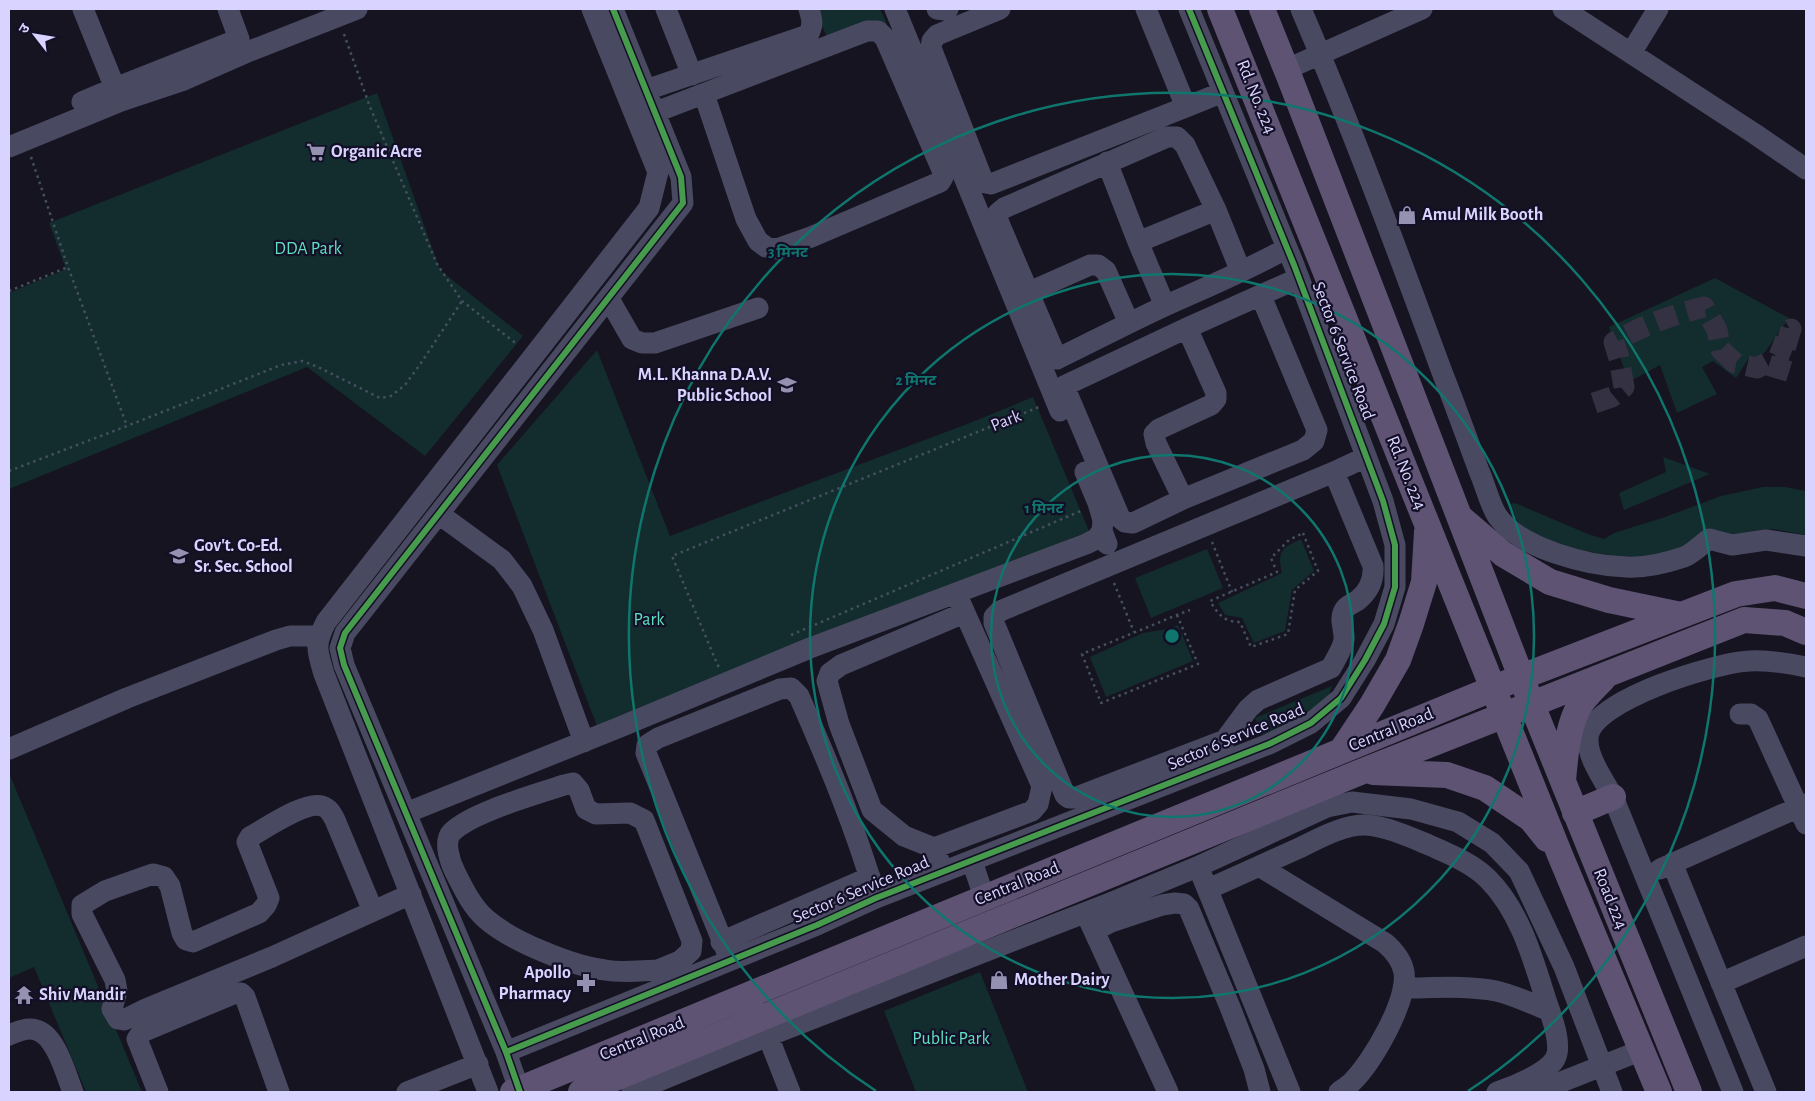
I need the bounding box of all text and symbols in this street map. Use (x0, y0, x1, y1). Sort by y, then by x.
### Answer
north arrow (10, 10, 60, 60)
text: उ (17, 21, 33, 36)
street label: Rd. No. 224 (1233, 58, 1279, 137)
supermarket icon: Organic Acre (305, 141, 327, 163)
place label: Organic Acre (331, 143, 422, 161)
shop icon: Amul Milk Booth (1396, 204, 1418, 226)
place label: Amul Milk Booth (1422, 206, 1543, 224)
park label: DDA Park (274, 240, 343, 258)
text: 3 मिनट (768, 244, 809, 260)
street label: Sector 6 Service Road (1308, 280, 1378, 422)
place label: M.L. Khanna D.A.V. Public School (638, 366, 772, 405)
text: 2 मिनट (896, 372, 937, 388)
school or university icon: M.L. Khanna D.A.V. Public School (776, 374, 798, 396)
street label: Park (988, 407, 1025, 435)
street label: Rd. No. 224 (1383, 434, 1429, 513)
text: 1 मिनट (1024, 500, 1065, 516)
place label: Gov't. Co-Ed. Sr. Sec. School (194, 537, 293, 576)
school or university icon: Gov't. Co-Ed. Sr. Sec. School (168, 545, 190, 567)
park label: Park (633, 611, 665, 629)
centre of rings (1163, 627, 1181, 645)
street label: Sector 6 Service Road (1165, 700, 1307, 774)
street label: Central Road (1346, 705, 1436, 755)
street label: Sector 6 Service Road (790, 853, 932, 927)
street label: Central Road (972, 859, 1062, 909)
street label: Road 224 (1590, 866, 1630, 932)
place label: Apollo Pharmacy (498, 964, 572, 1003)
shop icon: Mother Dairy (988, 969, 1010, 991)
place label: Mother Dairy (1014, 971, 1111, 989)
pharmacy icon: Apollo Pharmacy (575, 972, 597, 994)
temple icon: Shiv Mandir (13, 984, 35, 1006)
place label: Shiv Mandir (39, 986, 126, 1004)
street label: Central Road (597, 1014, 687, 1064)
park label: Public Park (912, 1030, 990, 1048)

